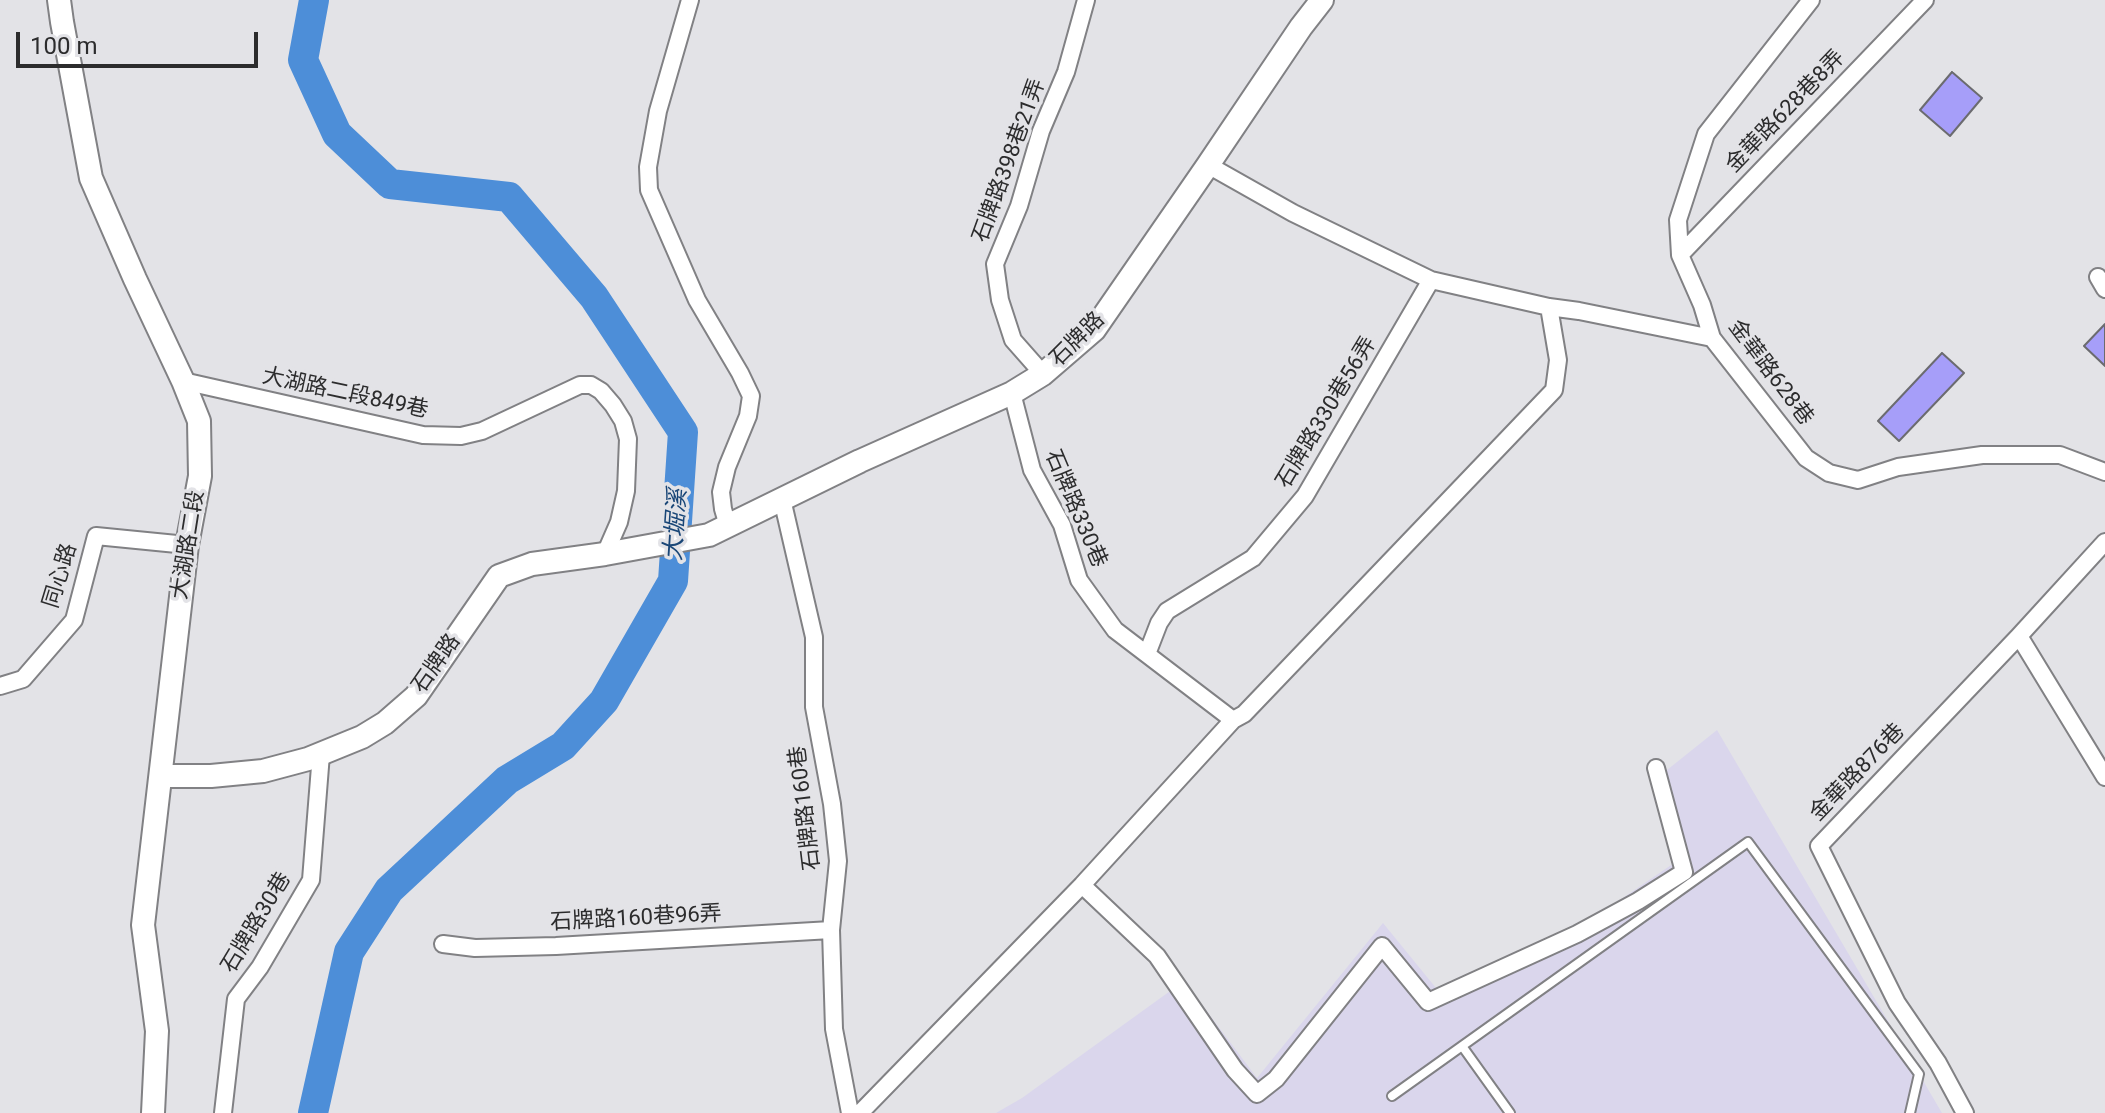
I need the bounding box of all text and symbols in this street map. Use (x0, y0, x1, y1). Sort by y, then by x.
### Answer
scale bar (20, 16, 262, 66)
text: 100 m (30, 32, 97, 60)
street label: 金華路628巷8弄 (1721, 45, 1851, 179)
street label: 石牌路398巷21弄 (968, 76, 1052, 246)
street label: 石牌路 (1045, 307, 1111, 373)
street label: 金華路628巷 (1722, 315, 1818, 431)
street label: 石牌路330巷56弄 (1271, 333, 1383, 493)
street label: 大湖路二段849巷 (260, 364, 430, 424)
street label: 石牌路330巷 (1038, 446, 1112, 572)
water label: 大堀溪 (660, 488, 694, 562)
street label: 大湖路二段 (167, 489, 211, 601)
street label: 同心路 (39, 541, 83, 611)
street label: 石牌路 (407, 629, 467, 699)
street label: 金華路876巷 (1805, 719, 1911, 827)
street label: 石牌路160巷 (785, 744, 827, 872)
street label: 石牌路30巷 (217, 868, 297, 978)
street label: 石牌路160巷96弄 (550, 901, 722, 937)

